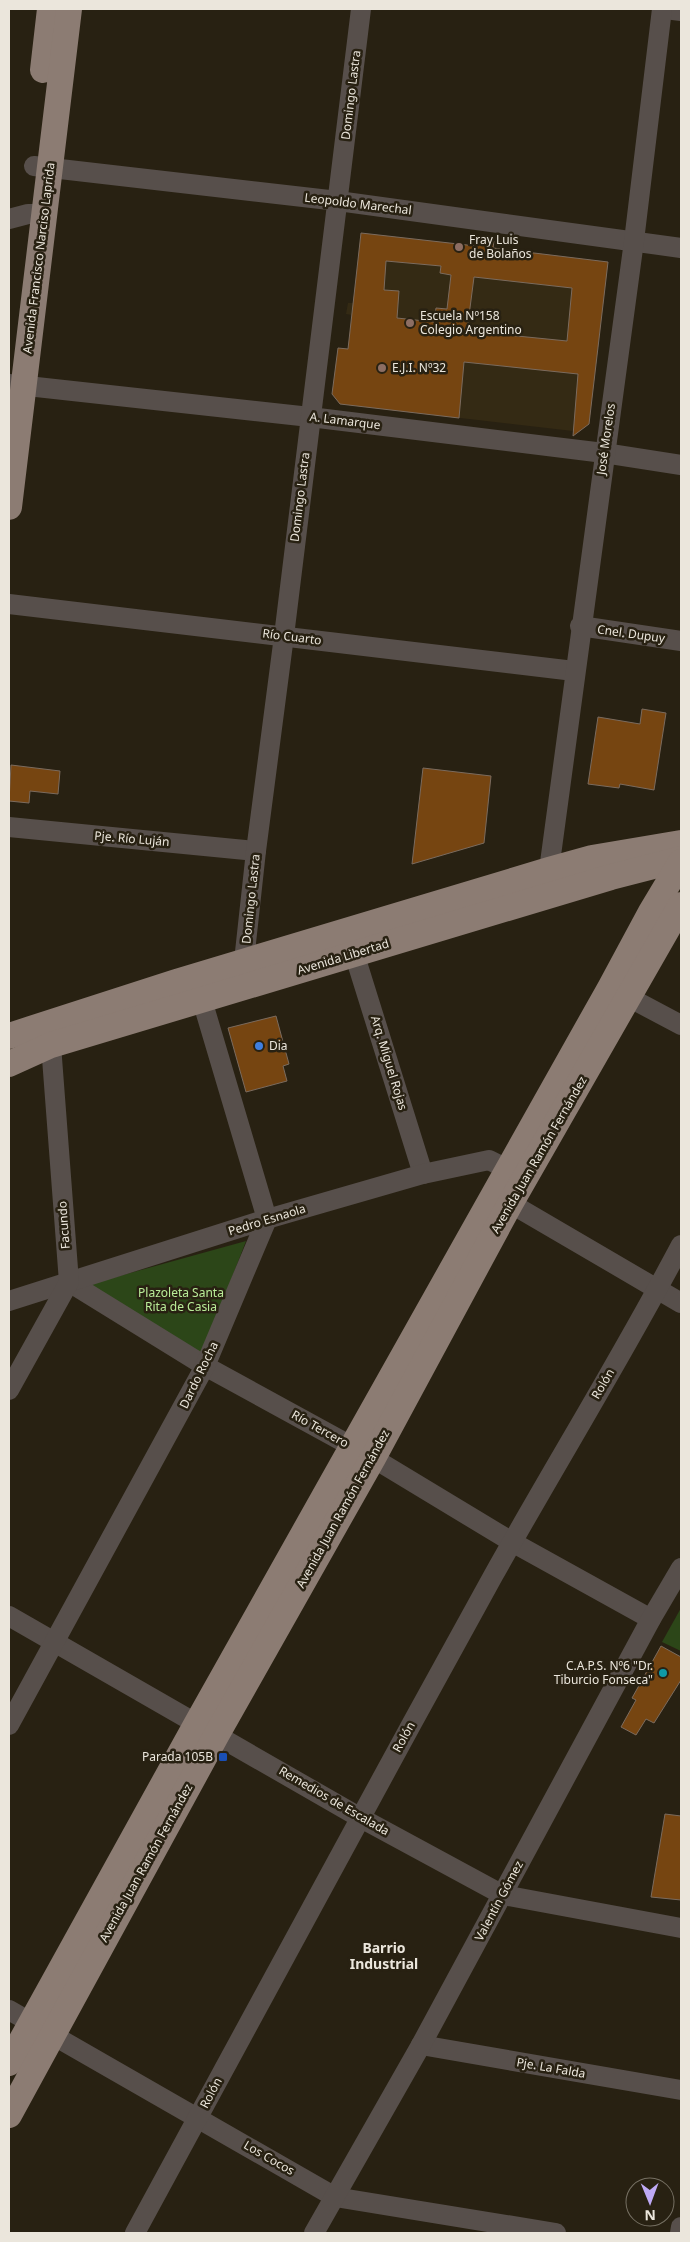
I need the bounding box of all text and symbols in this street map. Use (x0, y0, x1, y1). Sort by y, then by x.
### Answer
street label: Domingo Lastra (337, 49, 364, 141)
street label: Avenida Francisco Narciso Laprida (18, 162, 59, 354)
street label: Leopoldo Marechal (303, 188, 413, 219)
place label: Fray Luis de Bolaños (469, 231, 532, 262)
marker: Fray Luis de Bolaños (453, 241, 465, 253)
place label: Escuela Nº158 Colegio Argentino (420, 307, 522, 338)
marker: Escuela Nº158 Colegio Argentino (404, 317, 416, 329)
place label: E.J.I. Nº32 (392, 359, 446, 376)
marker: E.J.I. Nº32 (376, 362, 388, 374)
street label: José Morelos (592, 402, 619, 477)
street label: A. Lamarque (309, 408, 382, 433)
street label: Domingo Lastra (286, 451, 313, 543)
street label: Cnel. Dupuy (596, 620, 667, 647)
street label: Río Cuarto (262, 624, 322, 649)
street label: Pje. Río Luján (94, 827, 170, 850)
street label: Domingo Lastra (237, 853, 264, 945)
street label: Avenida Libertad (295, 934, 391, 979)
street label: Arq. Miguel Rojas (367, 1013, 412, 1113)
place label: Dia (269, 1037, 288, 1054)
marker: Dia (253, 1040, 265, 1052)
street label: Avenida Juan Ramón Fernández (487, 1073, 591, 1236)
street label: Facundo (53, 1200, 74, 1250)
street label: Pedro Esnaola (226, 1200, 308, 1239)
park label: Plazoleta Santa Rita de Casia (138, 1284, 224, 1315)
street label: Dardo Rocha (175, 1338, 222, 1411)
street label: Rolón (587, 1365, 618, 1402)
street label: Río Tercero (289, 1406, 352, 1451)
street label: Avenida Juan Ramón Fernández (292, 1426, 393, 1591)
place label: C.A.P.S. Nº6 "Dr. Tiburcio Fonseca" (554, 1657, 653, 1688)
marker: C.A.P.S. Nº6 "Dr. Tiburcio Fonseca" (657, 1667, 669, 1679)
street label: Rolón (388, 1718, 419, 1755)
place label: Parada 105B (142, 1748, 213, 1765)
marker: Parada 105B (217, 1751, 229, 1763)
street label: Remedios de Escalada (276, 1762, 393, 1839)
street label: Avenida Juan Ramón Fernández (95, 1780, 196, 1945)
street label: Valentín Gómez (470, 1857, 527, 1944)
district label: Barrio Industrial (350, 1938, 418, 1973)
street label: Pje. La Falda (515, 2053, 587, 2082)
street label: Rolón (195, 2074, 226, 2111)
street label: Los Cocos (241, 2136, 298, 2179)
north arrow (625, 2177, 675, 2227)
text: N (644, 2206, 656, 2225)

